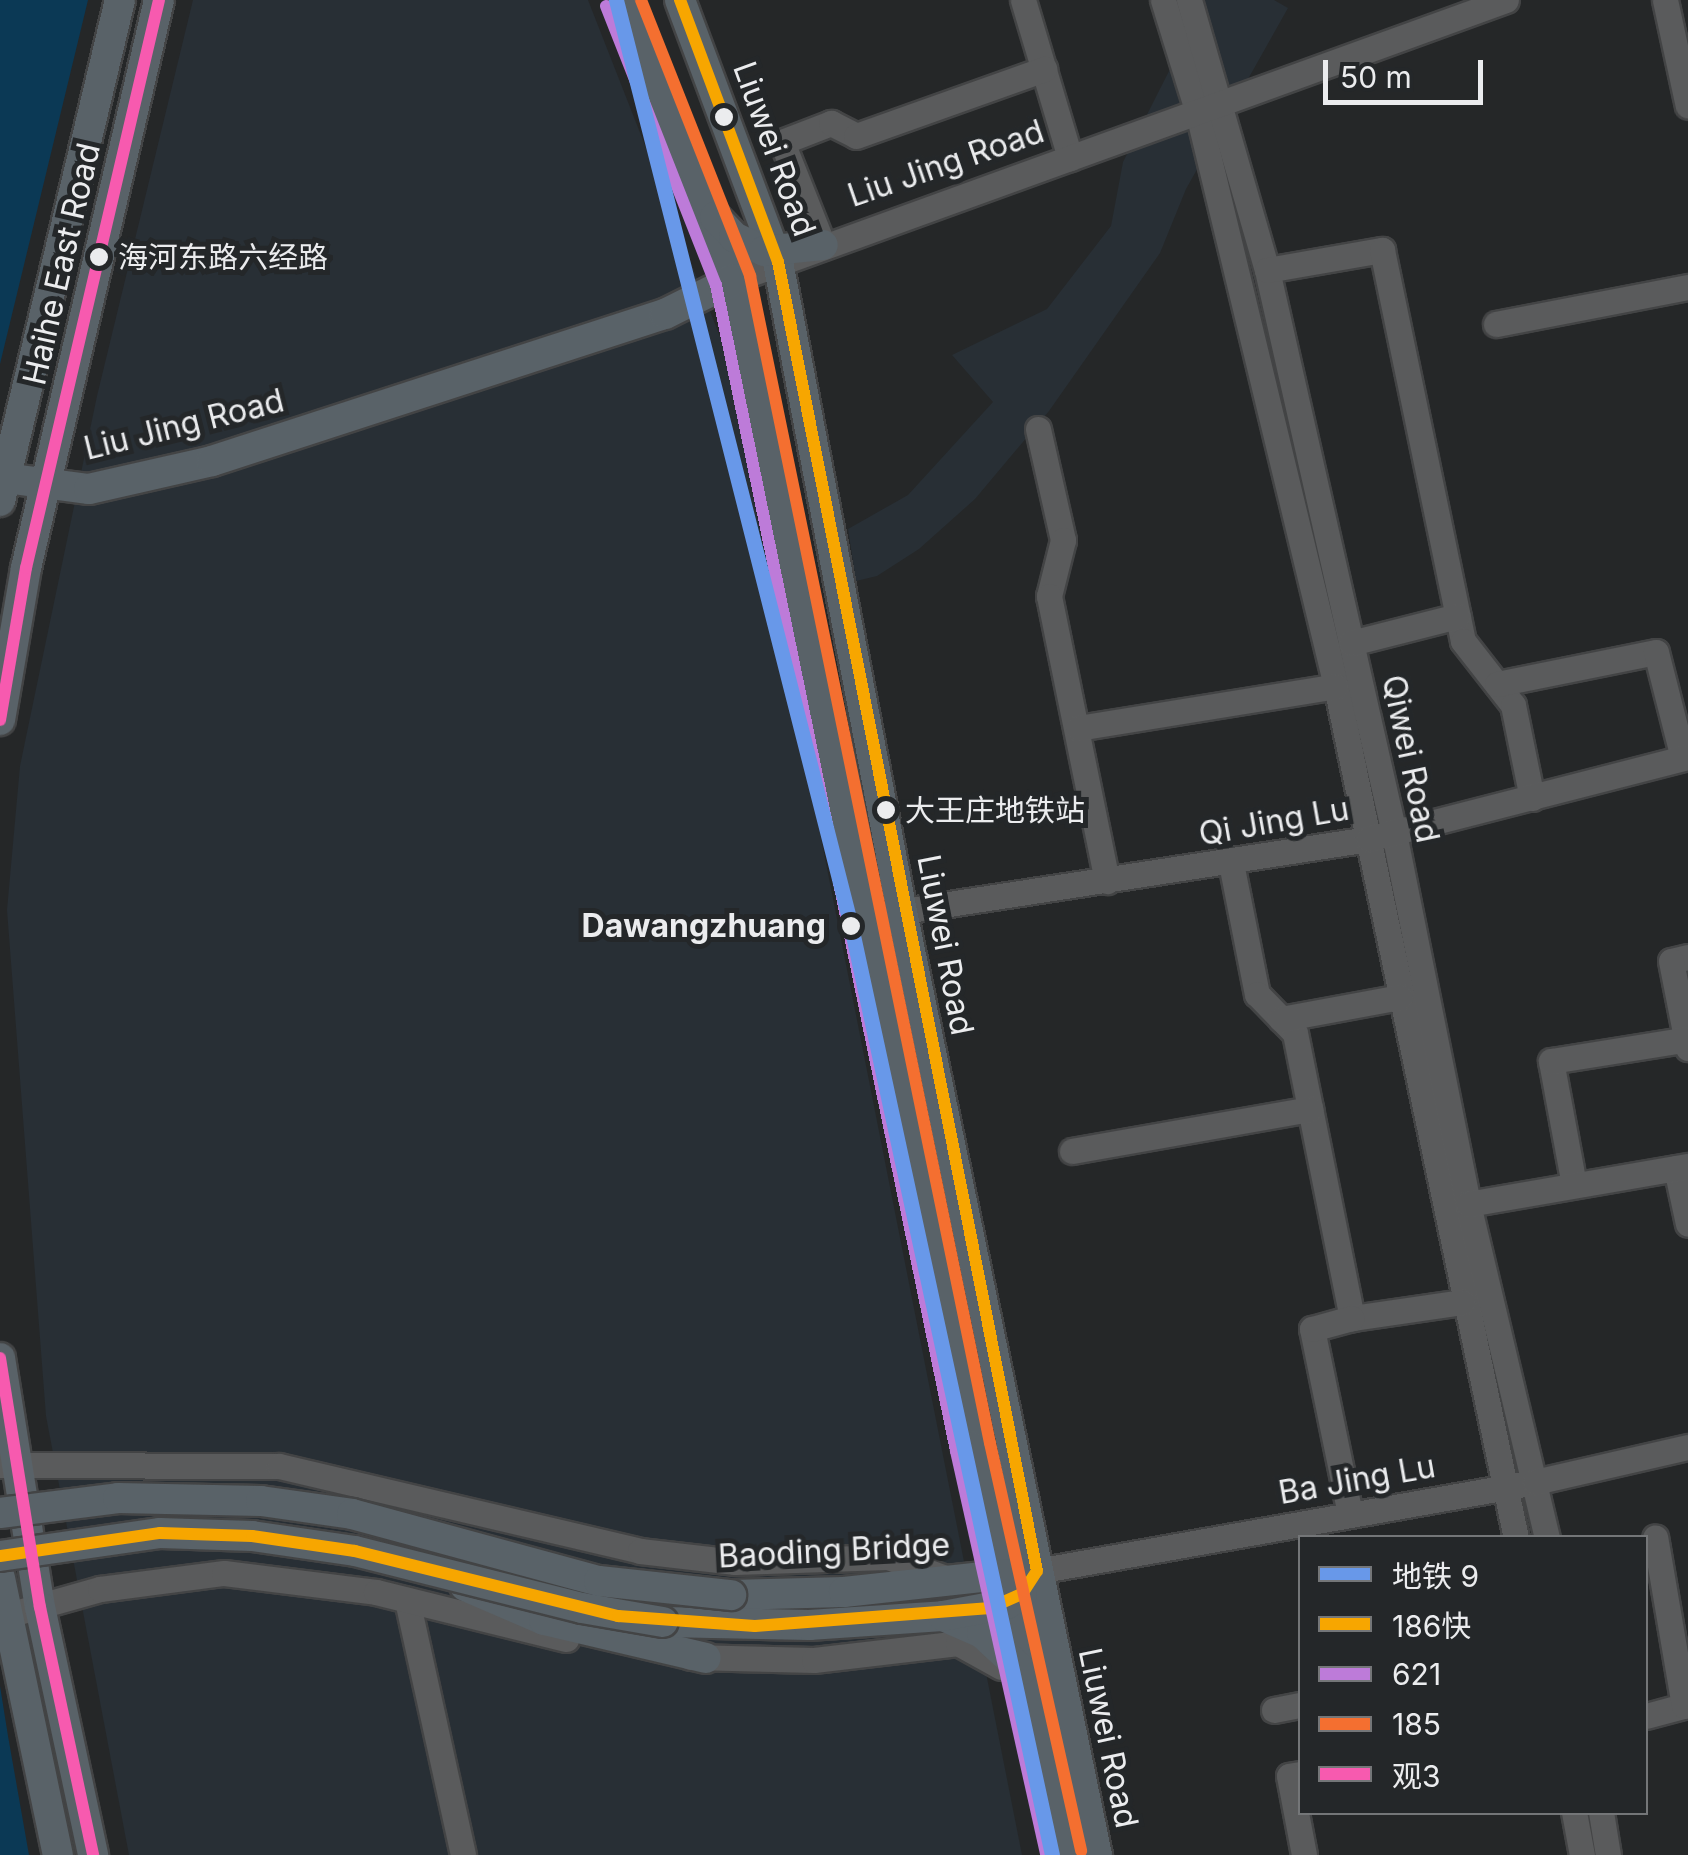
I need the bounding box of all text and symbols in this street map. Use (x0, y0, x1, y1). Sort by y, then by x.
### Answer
scale bar (1328, 40, 1488, 102)
street label: Liuwei Road (725, 56, 823, 242)
text: 50 m (1340, 59, 1412, 95)
unlabelled marker (714, 107, 734, 127)
street label: Liu Jing Road (843, 113, 1049, 215)
street label: Haihe East Road (16, 139, 108, 389)
place label: 海河东路六经路 (118, 239, 328, 275)
marker: 海河东路六经路 (89, 247, 109, 267)
street label: Liu Jing Road (80, 382, 288, 468)
street label: Qiwei Road (1374, 672, 1446, 846)
street label: Qi Jing Lu (1196, 790, 1352, 854)
place label: 大王庄地铁站 (905, 792, 1085, 828)
marker: 大王庄地铁站 (876, 800, 896, 820)
street label: Liuwei Road (909, 852, 981, 1038)
place label: Dawangzhuang (582, 907, 826, 945)
marker: Dawangzhuang (835, 910, 867, 942)
street label: Ba Jing Lu (1276, 1447, 1438, 1513)
street label: Baoding Bridge (717, 1526, 951, 1576)
legend (1298, 1535, 1648, 1815)
text: 地铁 9 (1392, 1558, 1479, 1594)
text: 186快 (1392, 1608, 1471, 1644)
street label: Liuwei Road (1070, 1645, 1146, 1831)
text: 621 (1392, 1656, 1441, 1692)
text: 185 (1392, 1706, 1441, 1742)
text: 观3 (1392, 1758, 1441, 1794)

